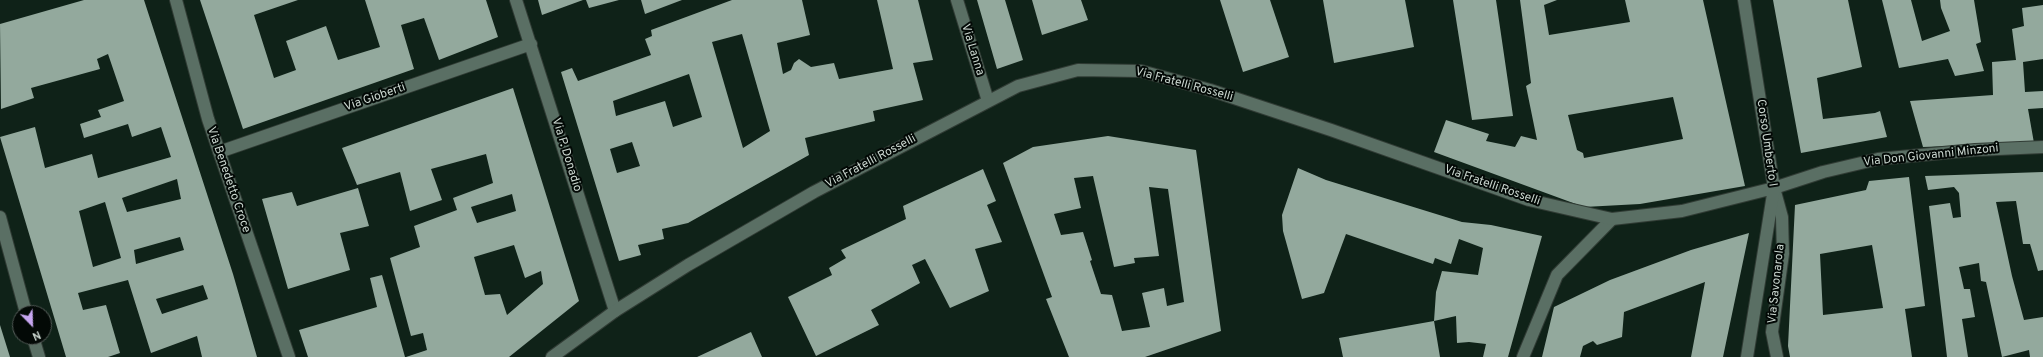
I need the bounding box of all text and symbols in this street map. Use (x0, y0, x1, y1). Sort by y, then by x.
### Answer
street label: Via Lanna (957, 22, 987, 78)
street label: Via Fratelli Rosselli (1134, 65, 1234, 105)
street label: Via Gioberti (343, 81, 407, 115)
street label: Corso Umberto I (1753, 98, 1779, 188)
street label: Via P. Donadio (548, 117, 584, 193)
street label: Via Benedetto Croce (203, 125, 253, 235)
street label: Via Fratelli Rosselli (823, 132, 919, 192)
street label: Via Don Giovanni Minzoni (1863, 142, 1999, 170)
street label: Via Fratelli Rosselli (1442, 163, 1542, 209)
street label: Via Savonarola (1766, 243, 1788, 325)
north arrow (12, 305, 52, 345)
text: N (30, 327, 43, 343)

